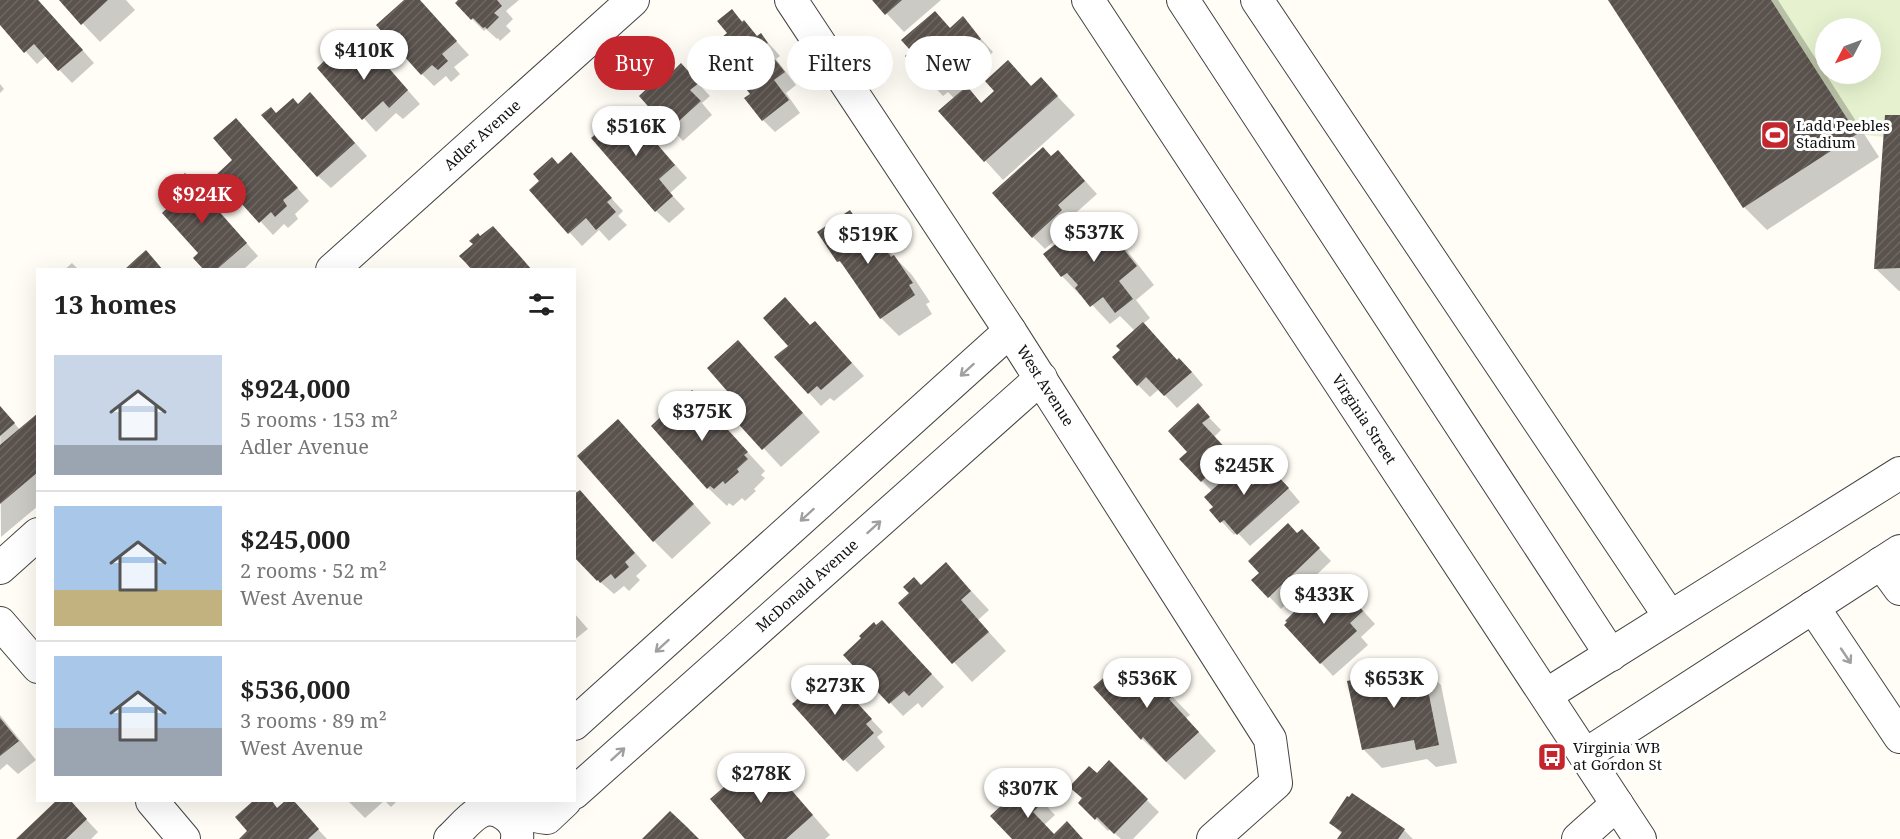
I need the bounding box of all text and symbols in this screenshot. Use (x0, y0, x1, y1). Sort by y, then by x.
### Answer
north arrow (1815, 18, 1881, 84)
map controls (1815, 18, 1881, 84)
pin: $410K (322, 30, 406, 81)
text: $410K (334, 36, 394, 63)
chip: Buy (594, 36, 675, 90)
chip: Rent (687, 36, 775, 90)
chip: Filters (787, 36, 893, 90)
chip: New (905, 36, 992, 90)
street label: Adler Avenue (439, 95, 524, 174)
pin: $516K (594, 106, 678, 157)
text: $516K (606, 112, 666, 139)
place label: Ladd Peebles Stadium (1796, 115, 1890, 152)
sports icon: Ladd Peebles Stadium (1759, 119, 1791, 151)
pin: $924K (160, 174, 244, 225)
text: $924K (172, 180, 232, 207)
pin: $537K (1052, 212, 1136, 263)
pin: $519K (826, 214, 910, 265)
text: $537K (1064, 218, 1124, 245)
text: $519K (838, 220, 898, 247)
text: 13 homes (54, 286, 176, 322)
icon: filters (525, 288, 558, 321)
street label: West Avenue (1013, 341, 1079, 430)
one-way arrow (960, 363, 975, 377)
text: $924,000 (240, 370, 350, 406)
street label: Virginia Street (1328, 370, 1402, 468)
icon: home (102, 379, 174, 451)
pin: $375K (660, 391, 744, 442)
text: $375K (672, 397, 732, 424)
text: 5 rooms · 153 m² (240, 406, 398, 433)
text: Adler Avenue (240, 433, 369, 460)
pin: $245K (1202, 445, 1286, 496)
text: $245K (1214, 451, 1274, 478)
one-way arrow (799, 508, 814, 522)
one-way arrow (866, 520, 881, 534)
text: $245,000 (240, 521, 350, 557)
icon: home (102, 530, 174, 602)
street label: McDonald Avenue (751, 534, 862, 636)
text: 2 rooms · 52 m² (240, 557, 387, 584)
pin: $433K (1282, 574, 1366, 625)
text: $433K (1294, 580, 1354, 607)
text: West Avenue (240, 584, 363, 611)
one-way arrow (655, 639, 670, 653)
one-way arrow (1840, 647, 1852, 664)
pin: $536K (1105, 658, 1189, 709)
pin: $653K (1352, 658, 1436, 709)
text: $536K (1117, 664, 1177, 691)
text: $653K (1364, 664, 1424, 691)
pin: $273K (793, 665, 877, 716)
text: $536,000 (240, 671, 350, 707)
text: $273K (805, 671, 865, 698)
icon: home (102, 680, 174, 752)
text: 3 rooms · 89 m² (240, 707, 387, 734)
text: West Avenue (240, 734, 363, 761)
place label: Virginia WB at Gordon St (1573, 737, 1662, 774)
bus stop icon: Virginia WB at Gordon St (1536, 741, 1568, 773)
one-way arrow (610, 747, 625, 761)
pin: $278K (719, 753, 803, 804)
text: $278K (731, 759, 791, 786)
pin: $307K (986, 768, 1070, 819)
text: $307K (998, 774, 1058, 801)

